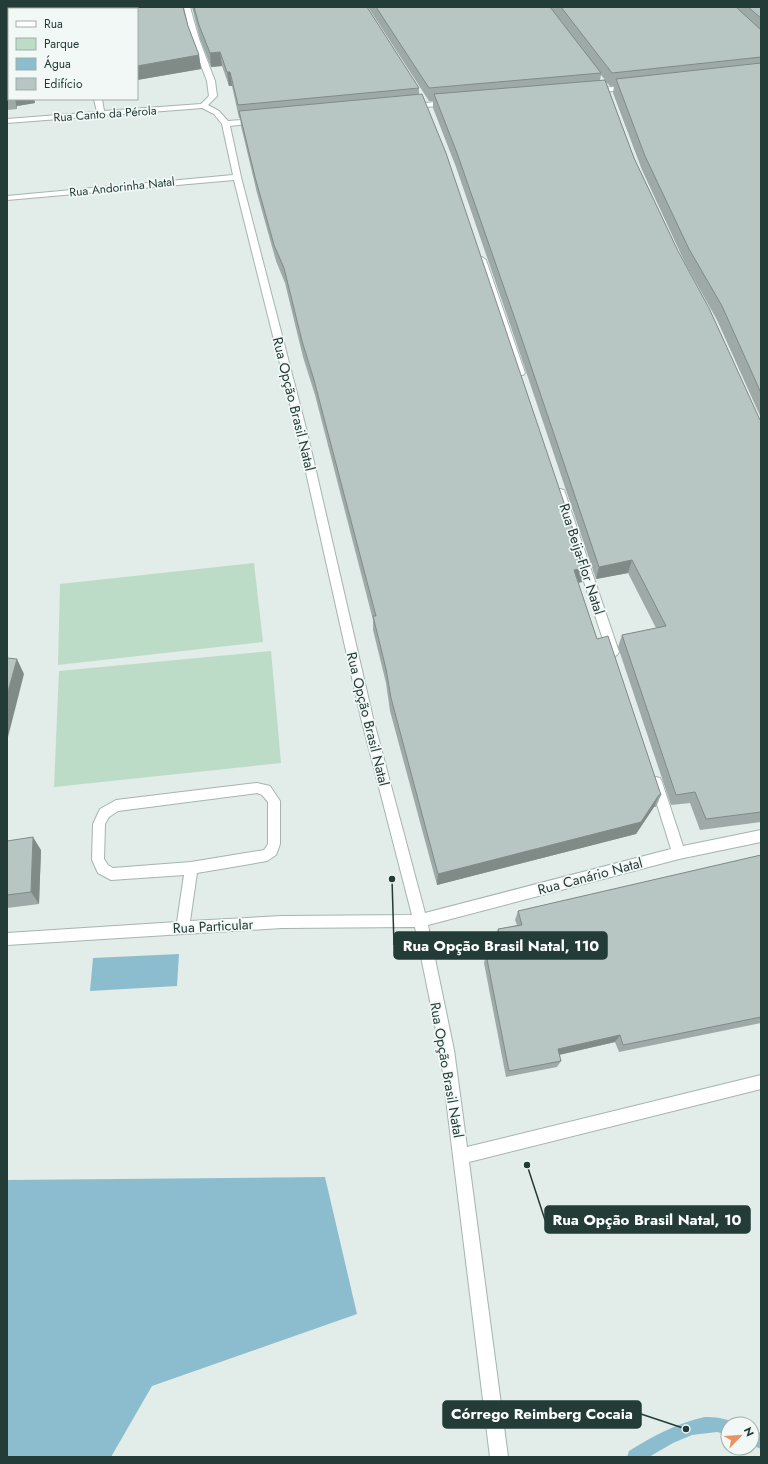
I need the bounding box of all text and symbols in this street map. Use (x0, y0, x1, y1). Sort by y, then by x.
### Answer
legend (8, 8, 138, 100)
text: Rua (44, 15, 63, 33)
text: Parque (44, 35, 79, 53)
text: Água (44, 55, 71, 73)
text: Edifício (44, 75, 83, 93)
street label: Rua Canto da Pérola (53, 101, 157, 127)
street label: Rua Andorinha Natal (68, 173, 176, 201)
street label: Rua Opção Brasil Natal (268, 335, 320, 473)
street label: Rua Beija-Flor Natal (555, 501, 609, 617)
street label: Rua Opção Brasil Natal (342, 650, 394, 788)
street label: Rua Canário Natal (535, 852, 645, 900)
street label: Rua Particular (172, 914, 254, 938)
callout: Rua Opção Brasil Natal, 110 (394, 932, 607, 959)
text: Rua Opção Brasil Natal, 110 (403, 935, 599, 957)
street label: Rua Opção Brasil Natal (425, 1001, 469, 1139)
callout: Rua Opção Brasil Natal, 10 (545, 1206, 750, 1233)
text: Rua Opção Brasil Natal, 10 (553, 1209, 742, 1231)
callout: Córrego Reimberg Cocaia (443, 1401, 641, 1428)
text: Córrego Reimberg Cocaia (451, 1403, 633, 1425)
north arrow (720, 1416, 760, 1456)
text: N (740, 1424, 758, 1439)

